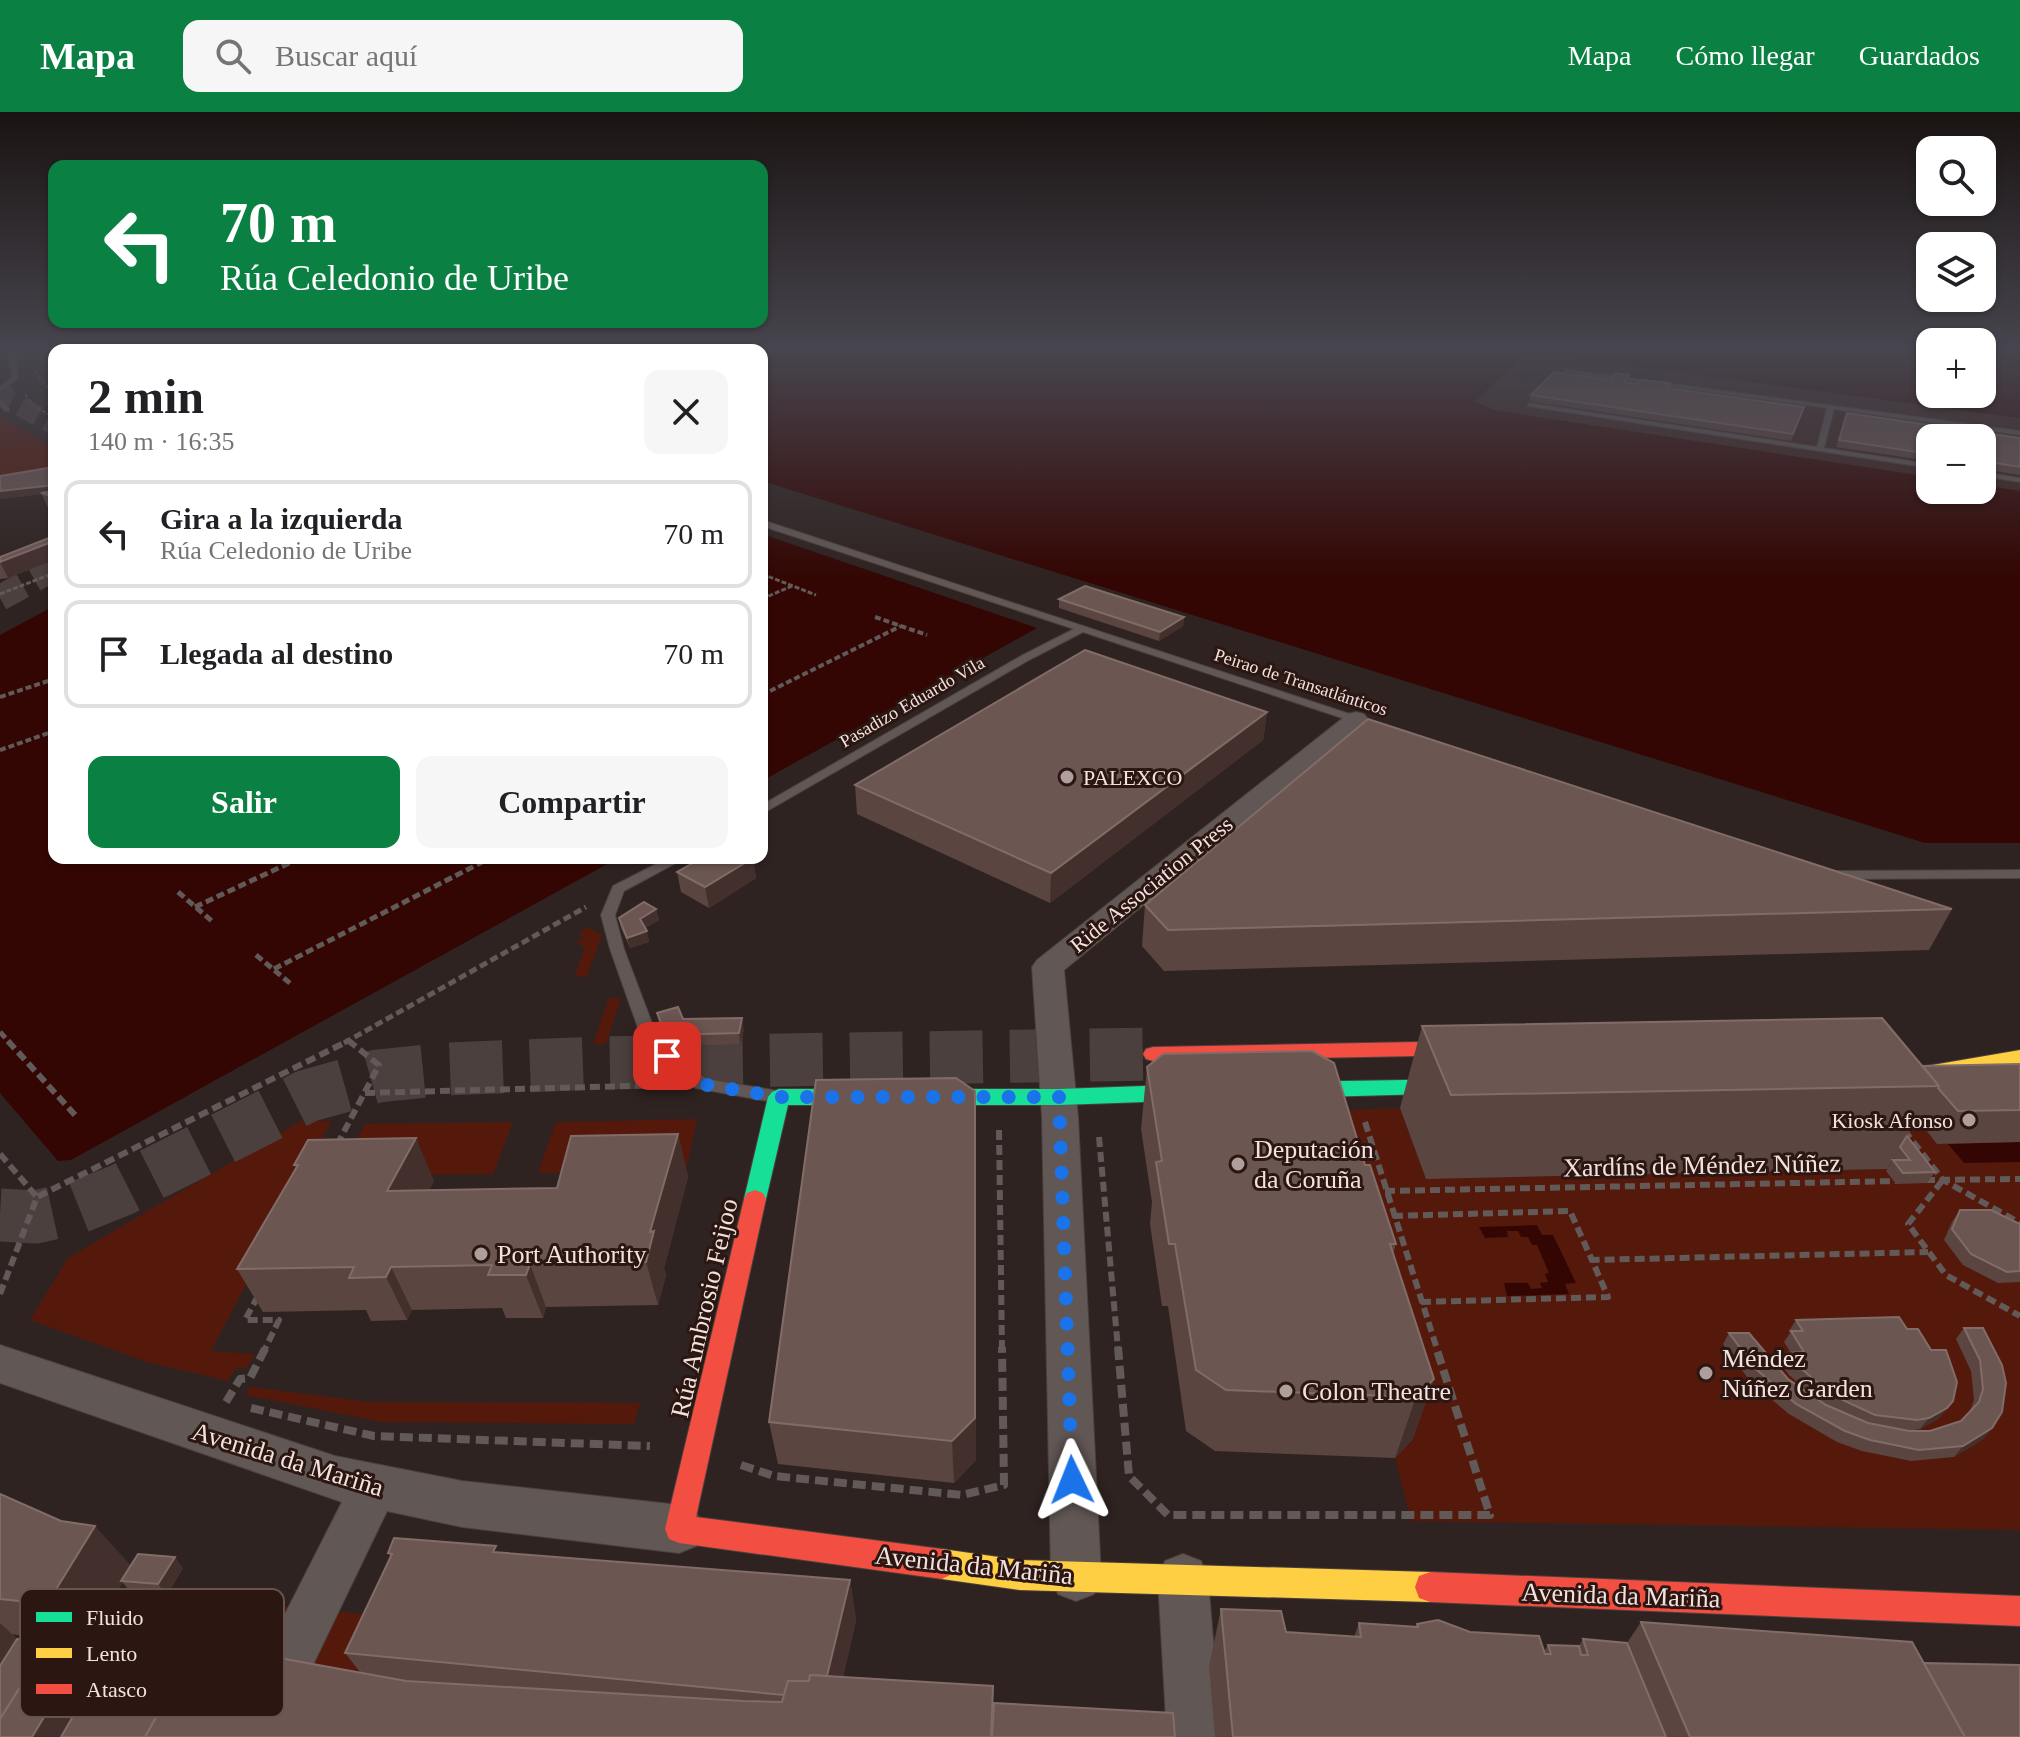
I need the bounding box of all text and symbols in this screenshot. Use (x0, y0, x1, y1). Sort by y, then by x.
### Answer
search box (183, 20, 743, 92)
icon: search (211, 34, 255, 78)
text: Mapa (40, 35, 135, 77)
text: Buscar aquí (275, 39, 417, 72)
text: Mapa (1568, 40, 1632, 71)
text: Cómo llegar (1676, 40, 1815, 71)
text: Guardados (1859, 40, 1980, 71)
map controls (1916, 136, 1996, 504)
button: search (1916, 136, 1996, 216)
icon: left (88, 192, 192, 296)
text: 70 m (220, 192, 337, 254)
button: layers (1916, 232, 1996, 312)
text: Rúa Celedonio de Uribe (220, 258, 569, 298)
button: + (1916, 328, 1996, 408)
text: 2 min (88, 370, 204, 423)
button: close (644, 370, 728, 454)
button: − (1916, 424, 1996, 504)
text: 140 m · 16:35 (88, 427, 235, 456)
text: Gira a la izquierda (160, 502, 403, 535)
icon: left (92, 512, 136, 556)
text: 70 m (663, 517, 724, 550)
text: Rúa Celedonio de Uribe (160, 536, 412, 565)
icon: arrive (92, 632, 136, 676)
text: Llegada al destino (160, 637, 393, 670)
text: 70 m (663, 637, 724, 670)
street label: Peirao de Transatlánticos (1212, 645, 1390, 719)
street label: Pasadizo Eduardo Vila (836, 652, 988, 752)
button: Salir (88, 756, 400, 848)
button: Compartir (416, 756, 728, 848)
place label: PALEXCO (1083, 765, 1182, 790)
marker: PALEXCO (1058, 768, 1076, 786)
street label: Ride Association Press (1065, 811, 1238, 958)
pin (633, 1022, 701, 1090)
icon: arrive (645, 1034, 689, 1078)
place label: Kiosk Afonso (1831, 1108, 1953, 1133)
marker: Kiosk Afonso (1960, 1111, 1978, 1129)
place label: Deputación da Coruña (1254, 1135, 1374, 1194)
street label: Xardíns de Méndez Núñez (1563, 1149, 1841, 1182)
marker: Deputación da Coruña (1229, 1155, 1247, 1173)
street label: Rúa Ambrosio Feijoo (665, 1196, 744, 1420)
place label: Port Authority (497, 1240, 647, 1269)
marker: Port Authority (472, 1245, 490, 1263)
place label: Méndez Núñez Garden (1722, 1344, 1873, 1403)
marker: Méndez Núñez Garden (1697, 1364, 1715, 1382)
place label: Colon Theatre (1302, 1377, 1451, 1406)
marker: Colon Theatre (1277, 1382, 1295, 1400)
street label: Avenida da Mariña (189, 1417, 388, 1503)
position arrow (1030, 1438, 1114, 1522)
street label: Avenida da Mariña (874, 1541, 1075, 1590)
street label: Avenida da Mariña (1521, 1578, 1721, 1613)
legend (20, 1589, 284, 1717)
text: Fluido (86, 1605, 143, 1630)
text: Lento (86, 1641, 137, 1666)
text: Atasco (86, 1677, 147, 1702)

